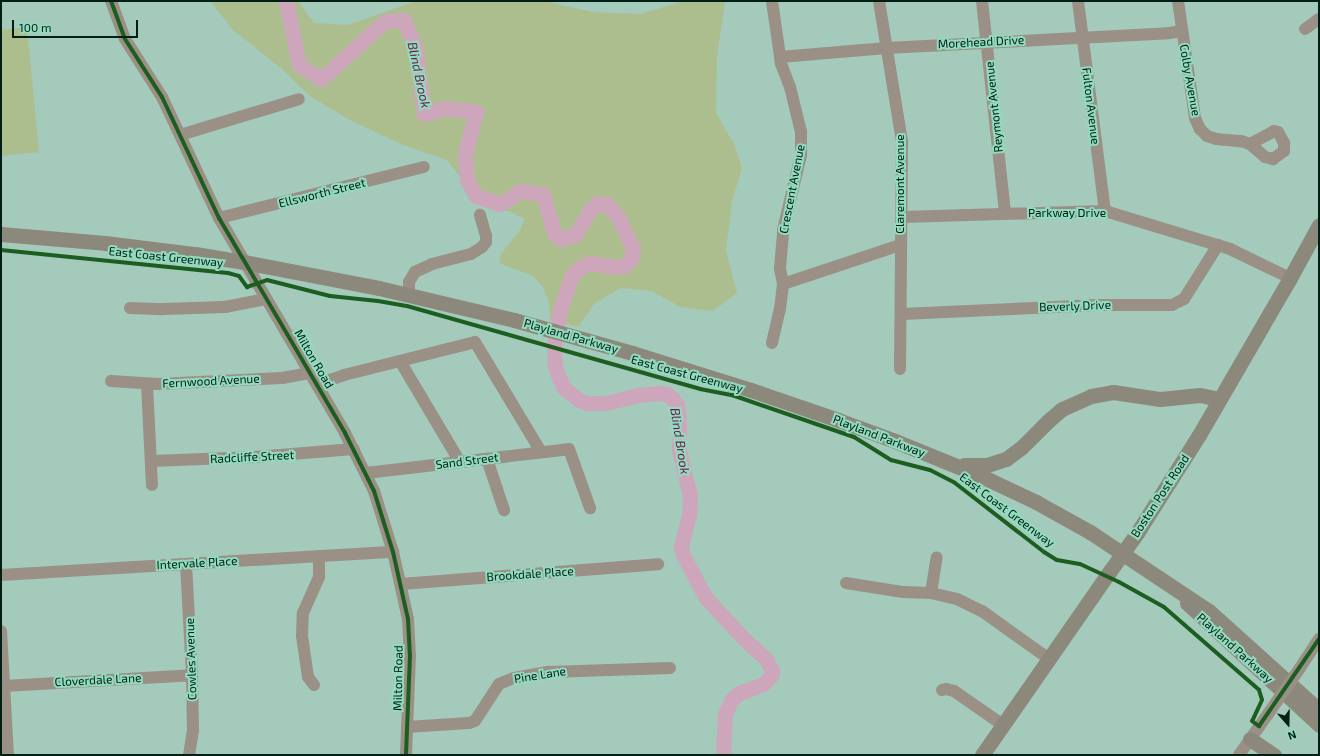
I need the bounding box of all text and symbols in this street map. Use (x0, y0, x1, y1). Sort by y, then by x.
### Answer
scale bar (14, 12, 140, 38)
text: 100 m (19, 20, 51, 34)
street label: Morehead Drive (937, 33, 1025, 51)
water label: Blind Brook (404, 40, 434, 110)
street label: Colby Avenue (1177, 43, 1203, 117)
street label: Reymont Avenue (982, 61, 1006, 153)
street label: Fulton Avenue (1079, 66, 1103, 146)
street label: Claremont Avenue (893, 134, 907, 234)
street label: Crescent Avenue (776, 143, 808, 235)
street label: Ellsworth Street (277, 175, 367, 211)
street label: Parkway Drive (1028, 206, 1106, 220)
street label: East Coast Greenway (108, 244, 224, 270)
street label: Beverly Drive (1039, 298, 1111, 314)
street label: Playland Parkway (522, 316, 620, 356)
street label: Milton Road (291, 327, 337, 391)
street label: East Coast Greenway (630, 352, 744, 396)
street label: Fernwood Avenue (162, 371, 260, 391)
water label: Blind Brook (667, 406, 693, 476)
street label: Playland Parkway (831, 412, 927, 460)
street label: Radcliffe Street (210, 448, 294, 466)
street label: Sand Street (435, 450, 499, 472)
street label: Boston Post Road (1128, 452, 1192, 540)
street label: East Coast Greenway (957, 470, 1057, 550)
street label: Intervale Place (156, 554, 238, 572)
street label: Brookdale Place (486, 564, 574, 584)
street label: Playland Parkway (1194, 610, 1276, 686)
street label: Cowles Avenue (182, 618, 200, 700)
street label: Milton Road (390, 645, 406, 711)
street label: Pine Lane (513, 664, 567, 686)
street label: Cloverdale Lane (54, 671, 142, 689)
north arrow (1268, 704, 1308, 744)
text: N (1286, 728, 1298, 743)

